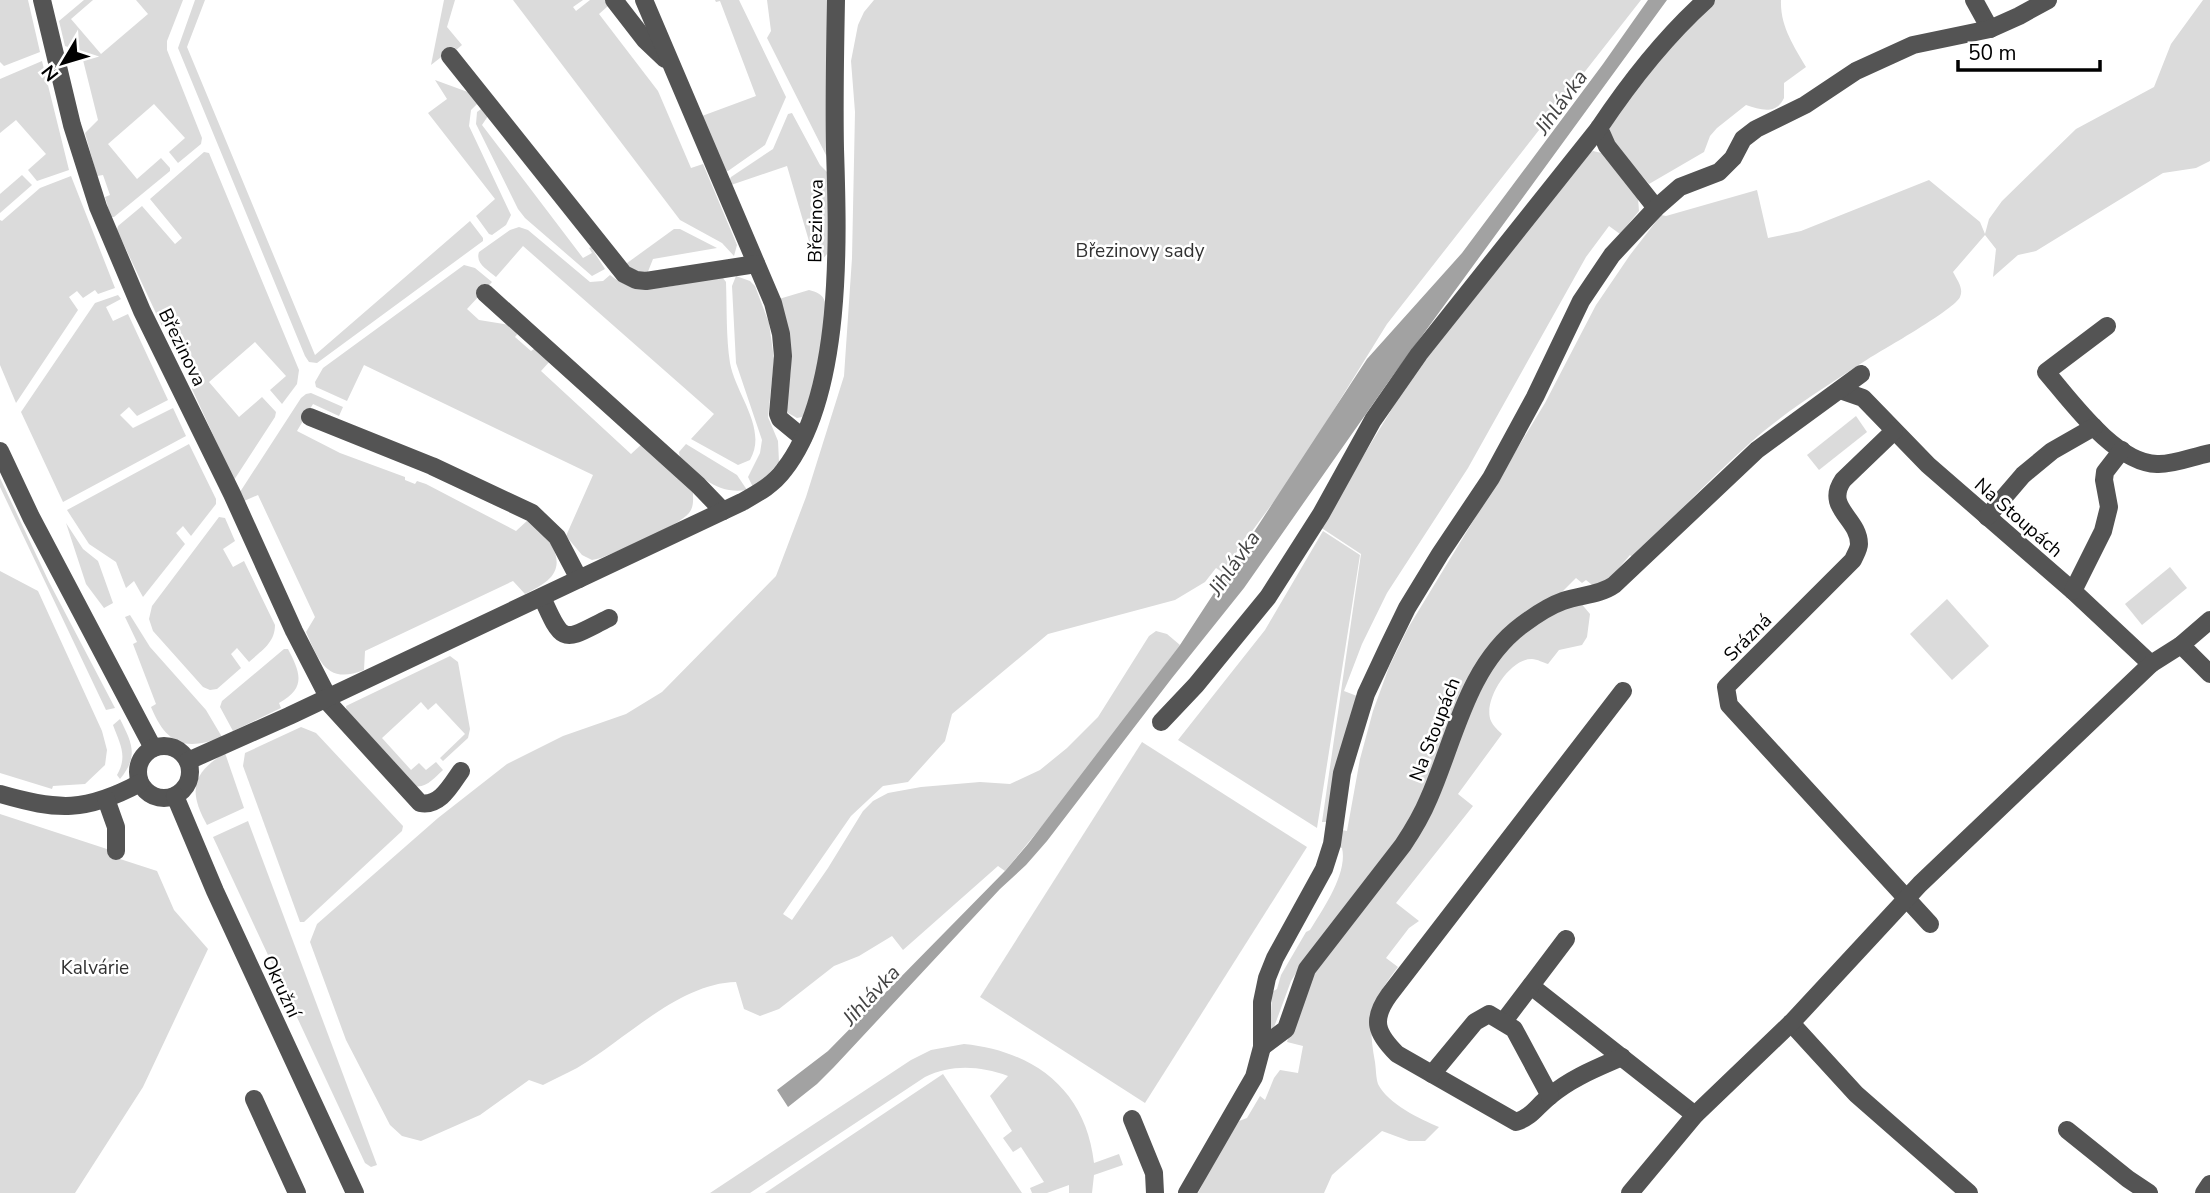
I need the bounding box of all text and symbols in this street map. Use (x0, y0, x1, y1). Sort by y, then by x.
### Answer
north arrow (28, 28, 98, 98)
scale bar (1958, 28, 2100, 72)
text: 50 m (1968, 39, 2017, 67)
text: N (36, 59, 65, 86)
water label: Jihlávka (1528, 64, 1594, 141)
street label: Březinova (802, 179, 830, 263)
park label: Březinovy sady (1076, 238, 1205, 264)
street label: Březinova (152, 304, 212, 391)
street label: Na Stoupách (1969, 472, 2068, 563)
water label: Jihlávka (1201, 525, 1266, 602)
street label: Srázná (1718, 608, 1777, 667)
street label: Na Stoupách (1403, 674, 1467, 785)
street label: Okružní (255, 951, 307, 1023)
park label: Kalvárie (61, 955, 129, 981)
water label: Jihlávka (835, 959, 906, 1032)

